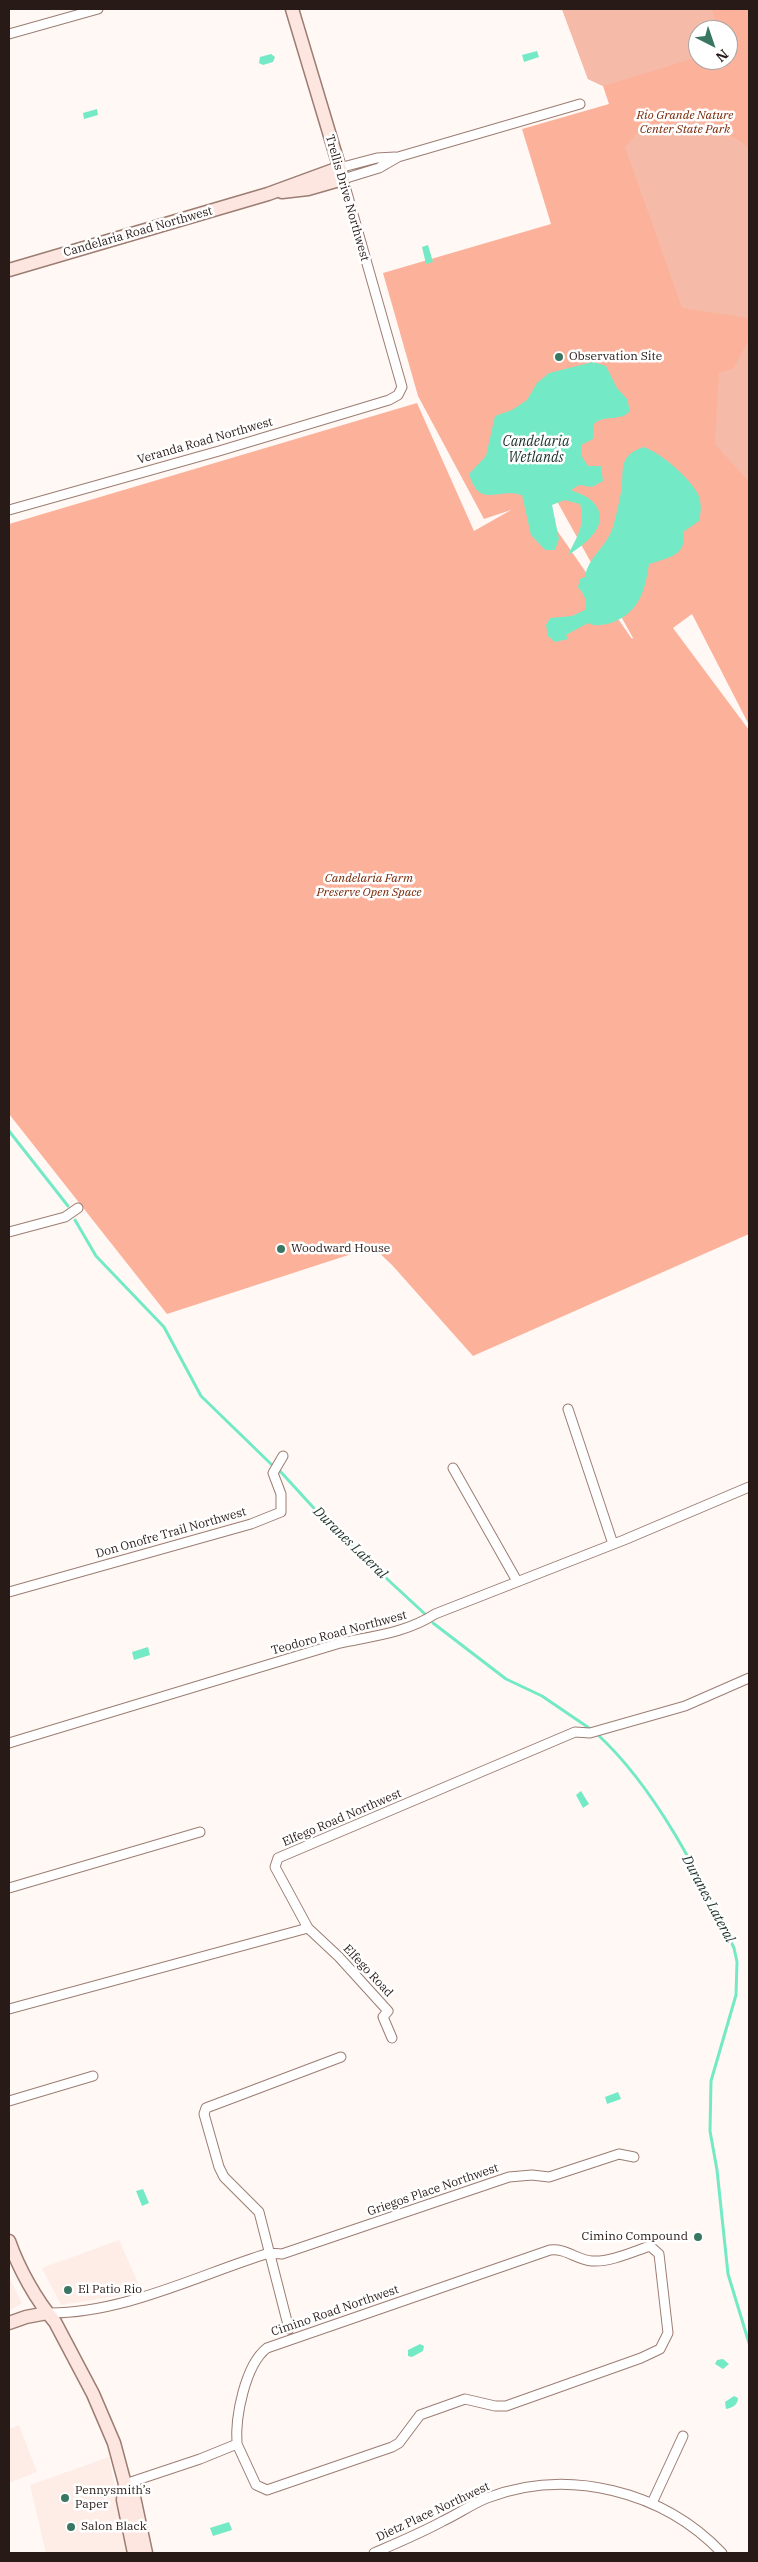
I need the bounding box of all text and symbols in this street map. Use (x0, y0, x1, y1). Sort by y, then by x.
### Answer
north arrow (688, 20, 738, 70)
text: N (712, 45, 732, 66)
park label: Rio Grande Nature Center State Park (637, 109, 733, 137)
street label: Trellis Drive Northwest (322, 133, 372, 263)
street label: Candelaria Road Northwest (62, 204, 214, 260)
place label: Observation Site (569, 350, 662, 364)
marker: Observation Site (553, 351, 565, 363)
street label: Veranda Road Northwest (136, 415, 274, 467)
water label: Candelaria Wetlands (502, 434, 570, 467)
park label: Candelaria Farm Preserve Open Space (316, 872, 422, 900)
place label: Woodward House (291, 1242, 390, 1256)
marker: Woodward House (275, 1243, 287, 1255)
water label: Duranes Lateral (309, 1503, 391, 1583)
street label: Don Onofre Trail Northwest (94, 1505, 248, 1561)
street label: Teodoro Road Northwest (270, 1608, 408, 1658)
street label: Elfego Road Northwest (280, 1786, 404, 1850)
water label: Duranes Lateral (678, 1852, 738, 1946)
street label: Elfego Road (340, 1942, 396, 2000)
street label: Griegos Place Northwest (366, 2161, 500, 2219)
place label: Cimino Compound (581, 2230, 688, 2244)
marker: Cimino Compound (692, 2231, 704, 2243)
street label: Cimino Road Northwest (269, 2282, 401, 2340)
place label: El Patio Rio (78, 2283, 142, 2297)
marker: El Patio Rio (62, 2284, 74, 2296)
street label: Dietz Place Northwest (374, 2479, 492, 2545)
place label: Pennysmith’s Paper (75, 2484, 151, 2512)
marker: Pennysmith’s Paper (59, 2492, 71, 2504)
place label: Salon Black (81, 2520, 147, 2534)
marker: Salon Black (65, 2521, 77, 2533)

